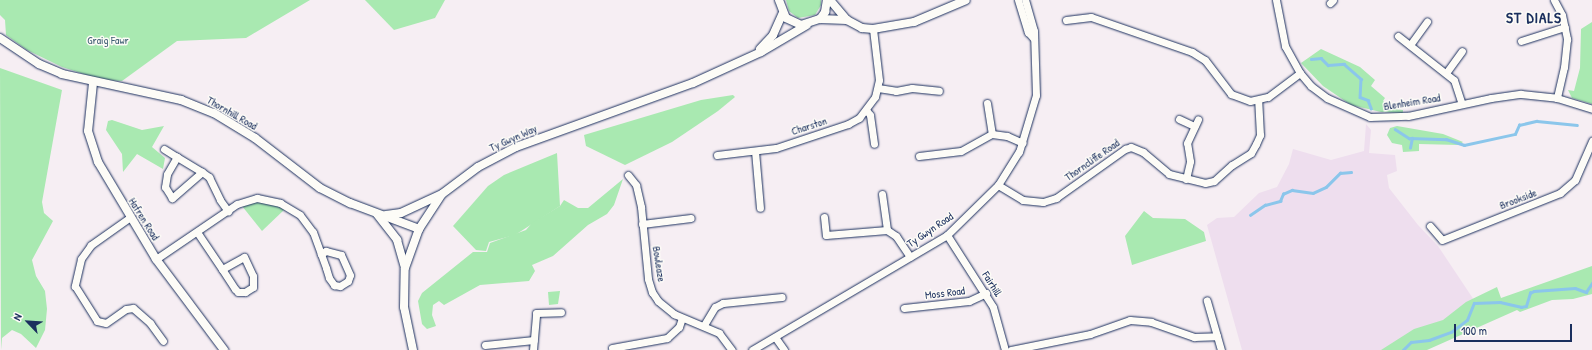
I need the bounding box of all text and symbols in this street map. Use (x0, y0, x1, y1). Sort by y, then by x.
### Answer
district label: ST DIALS (1506, 9, 1562, 27)
park label: Graig Fawr (87, 33, 129, 47)
street label: Blenheim Road (1383, 91, 1441, 113)
street label: Thornhill Road (205, 93, 259, 133)
street label: Charston (790, 114, 828, 138)
street label: Ty Gwyn Way (487, 122, 539, 154)
street label: Thorncliffe Road (1062, 136, 1122, 184)
street label: Brookside (1498, 186, 1538, 212)
street label: Hafren Road (126, 195, 162, 243)
street label: Ty Gwyn Road (904, 210, 956, 250)
street label: Bowleaze (650, 245, 668, 283)
street label: Fairhill (979, 269, 1005, 299)
street label: Moss Road (924, 284, 966, 302)
north arrow (8, 302, 48, 342)
text: N (10, 311, 25, 323)
scale bar (1456, 316, 1574, 342)
text: 100 m (1461, 322, 1487, 339)

